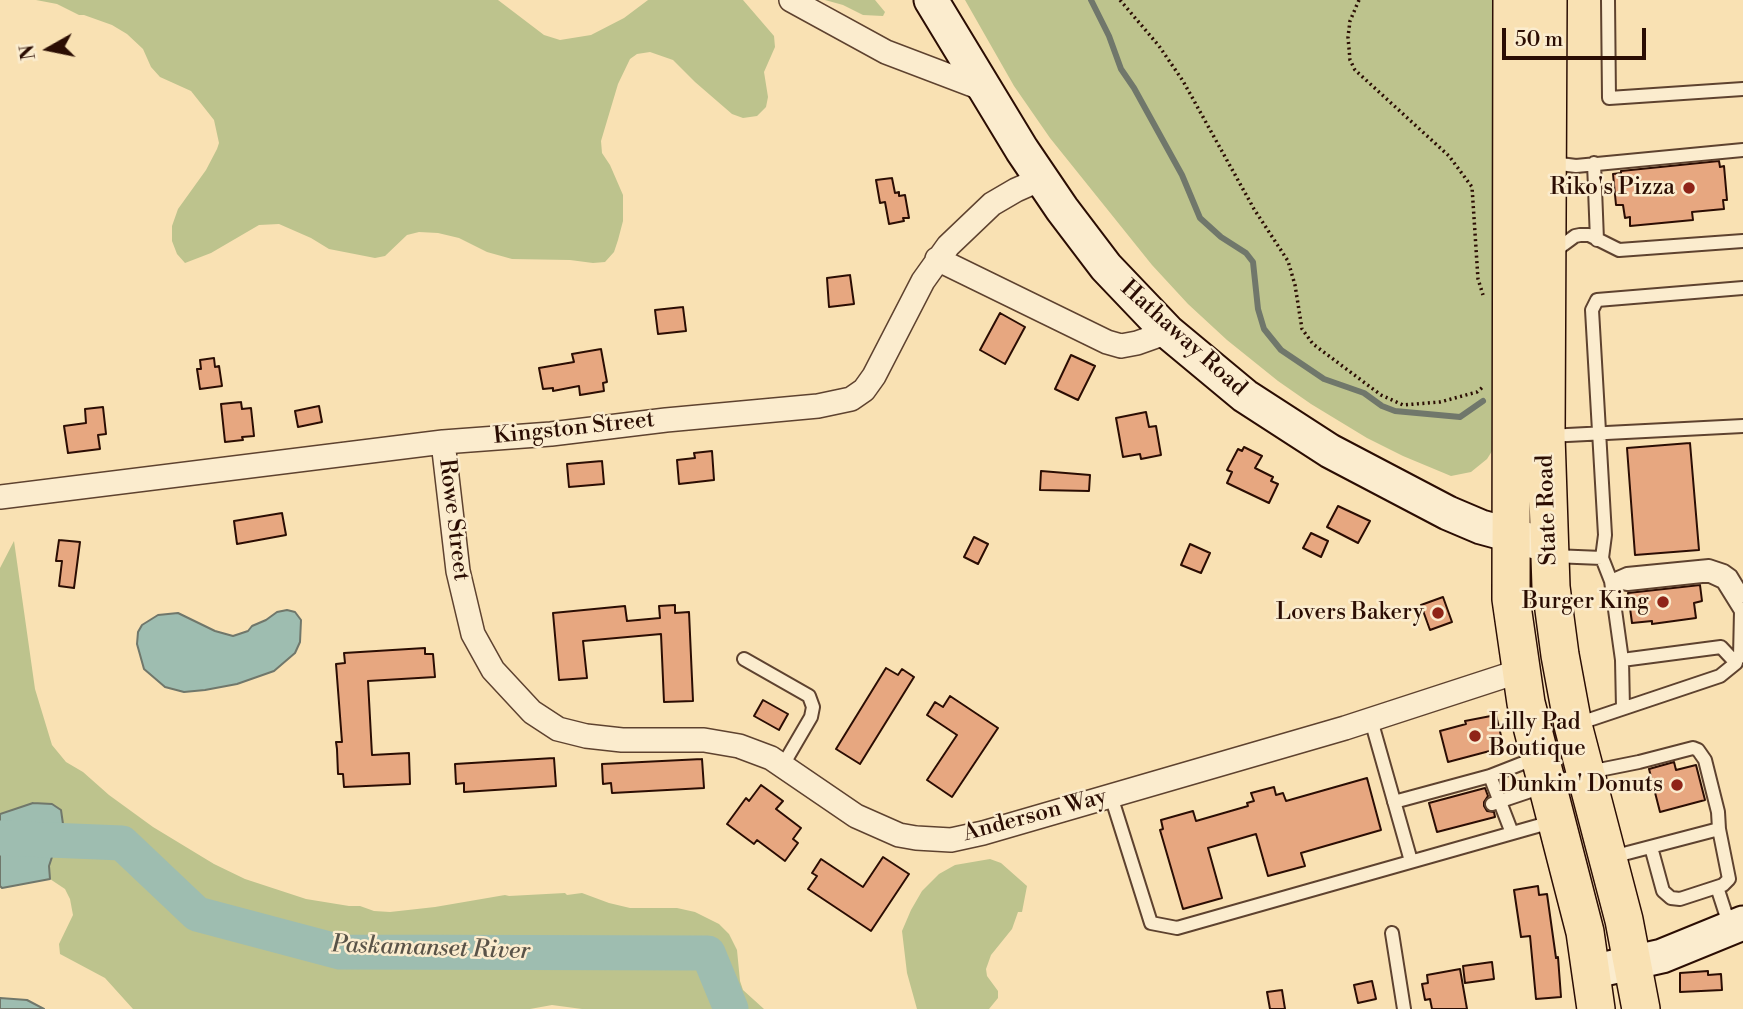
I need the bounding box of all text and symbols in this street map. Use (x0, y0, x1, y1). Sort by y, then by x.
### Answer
north arrow (14, 14, 84, 84)
scale bar (1505, 14, 1648, 58)
text: 50 m (1515, 27, 1563, 53)
text: N (15, 43, 41, 62)
place label: Riko's Pizza (1550, 174, 1675, 202)
marker: Riko's Pizza (1681, 180, 1697, 196)
street label: Hathaway Road (1114, 275, 1252, 403)
street label: Kingston Street (492, 407, 656, 451)
street label: State Road (1532, 454, 1564, 566)
street label: Rowe Street (432, 457, 474, 583)
place label: Burger King (1522, 588, 1649, 616)
marker: Burger King (1655, 594, 1671, 610)
place label: Lovers Bakery (1276, 599, 1424, 627)
marker: Lovers Bakery (1430, 605, 1446, 621)
place label: Lilly Pad Boutique (1489, 709, 1586, 763)
marker: Lilly Pad Boutique (1467, 728, 1483, 744)
place label: Dunkin' Donuts (1499, 771, 1663, 799)
marker: Dunkin' Donuts (1669, 777, 1685, 793)
street label: Anderson Way (960, 784, 1110, 848)
water label: Paskamanset River (331, 931, 531, 967)

